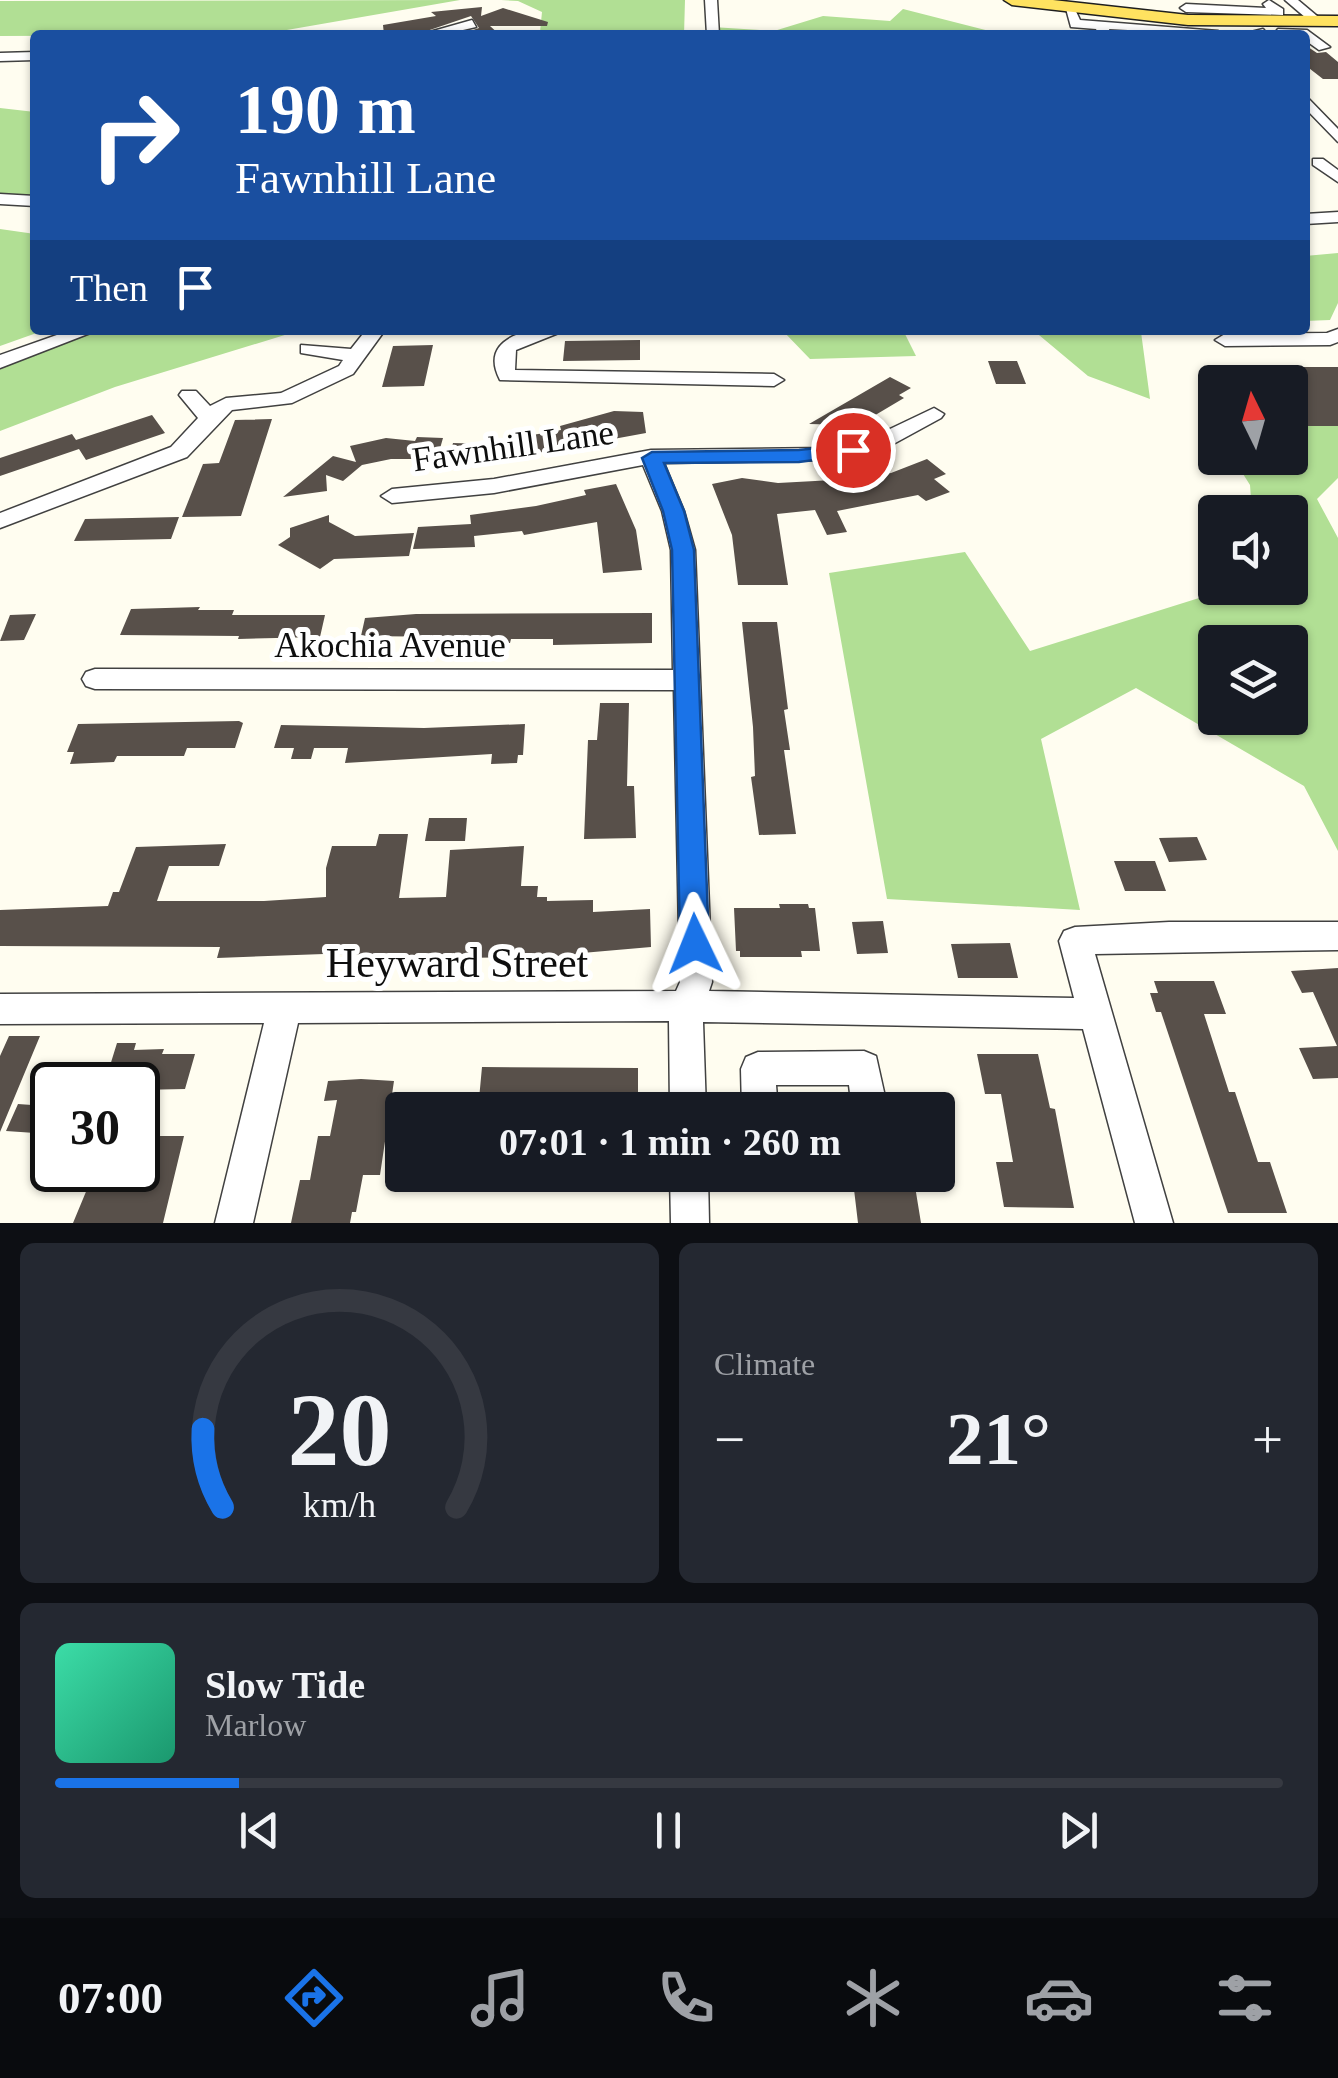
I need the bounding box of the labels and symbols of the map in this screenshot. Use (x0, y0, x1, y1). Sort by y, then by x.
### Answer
north arrow (1198, 365, 1308, 475)
pin (811, 408, 896, 493)
street label: Fawnhill Lane (410, 413, 616, 479)
street label: Akochia Avenue (274, 626, 506, 665)
position arrow (643, 892, 747, 996)
street label: Heyward Street (326, 940, 589, 986)
speed limit sign: 30 (30, 1062, 160, 1192)

